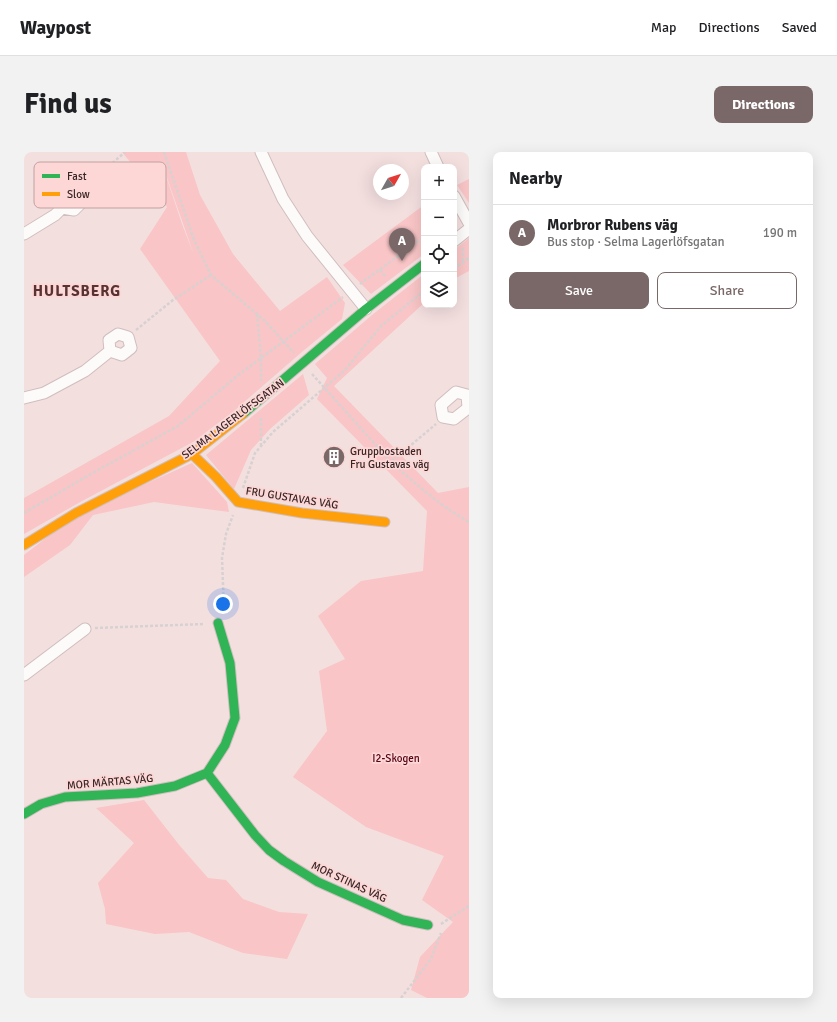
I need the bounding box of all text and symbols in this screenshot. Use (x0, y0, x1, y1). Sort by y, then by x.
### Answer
text: Waypost (20, 16, 91, 40)
text: Map (651, 19, 677, 36)
text: Directions (699, 19, 760, 36)
text: Saved (782, 19, 817, 36)
button: Directions (714, 86, 813, 123)
text: Find us (24, 87, 112, 121)
legend (34, 162, 166, 208)
north arrow (373, 164, 409, 200)
map controls (421, 164, 457, 308)
button: + (421, 164, 457, 200)
text: Nearby (509, 168, 562, 189)
text: Fast (67, 170, 87, 183)
text: Slow (67, 188, 90, 201)
button: − (421, 200, 457, 236)
text: Morbror Rubens väg (547, 216, 678, 234)
text: A (518, 225, 526, 241)
text: 190 m (763, 225, 797, 241)
pin: A (389, 228, 415, 261)
text: Bus stop · Selma Lagerlöfsgatan (547, 234, 725, 250)
button: locate (421, 236, 457, 272)
button: layers (421, 272, 457, 308)
button: Save (509, 272, 649, 309)
button: Share (657, 272, 797, 309)
district label: HULTSBERG (33, 282, 121, 300)
street label: SELMA LAGERLÖFSGATAN (179, 375, 287, 462)
building icon: Gruppbostaden Fru Gustavas väg (321, 444, 347, 470)
place label: Gruppbostaden Fru Gustavas väg (350, 445, 429, 471)
street label: FRU GUSTAVAS VÄG (245, 483, 339, 512)
your location (213, 594, 233, 614)
park label: I2-Skogen (372, 752, 420, 765)
street label: MOR MÄRTAS VÄG (66, 771, 154, 792)
street label: MOR STINAS VÄG (309, 858, 389, 905)

